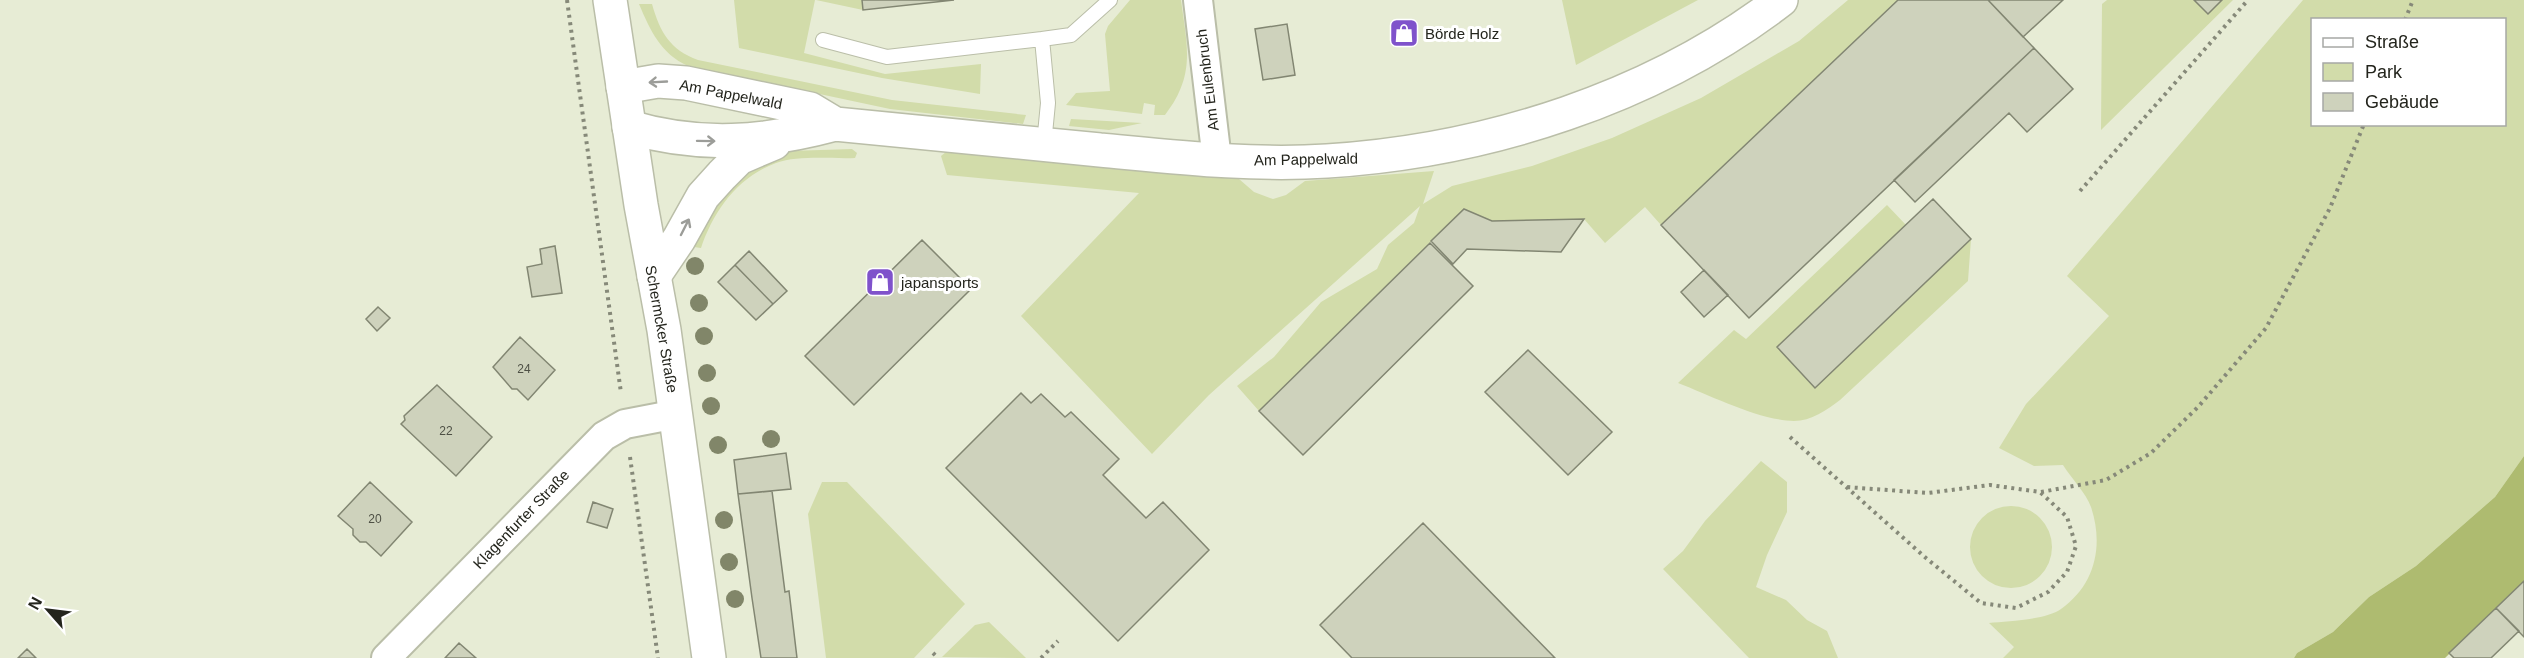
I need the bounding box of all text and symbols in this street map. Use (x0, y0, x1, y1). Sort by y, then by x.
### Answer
shop icon: Börde Holz (1388, 17, 1420, 49)
legend (2311, 18, 2506, 126)
place label: Börde Holz (1425, 25, 1499, 42)
street label: Am Eulenbruch (1192, 28, 1222, 132)
text: Straße (2365, 32, 2419, 52)
text: Park (2365, 62, 2403, 82)
street label: Am Pappelwald (678, 76, 784, 112)
one-way arrow (648, 77, 668, 88)
text: Gebäude (2365, 92, 2439, 112)
one-way arrow (696, 135, 716, 147)
street label: Am Pappelwald (1254, 150, 1358, 168)
one-way arrow (680, 219, 692, 237)
street label: Schermcker Straße (642, 264, 682, 394)
shop icon: japansports (864, 266, 896, 298)
place label: japansports (900, 274, 979, 291)
house number: 24 (517, 362, 531, 376)
house number: 22 (439, 424, 453, 438)
street label: Klagenfurter Straße (469, 466, 573, 572)
house number: 20 (368, 512, 382, 526)
north arrow (18, 580, 78, 640)
text: N (25, 594, 45, 612)

